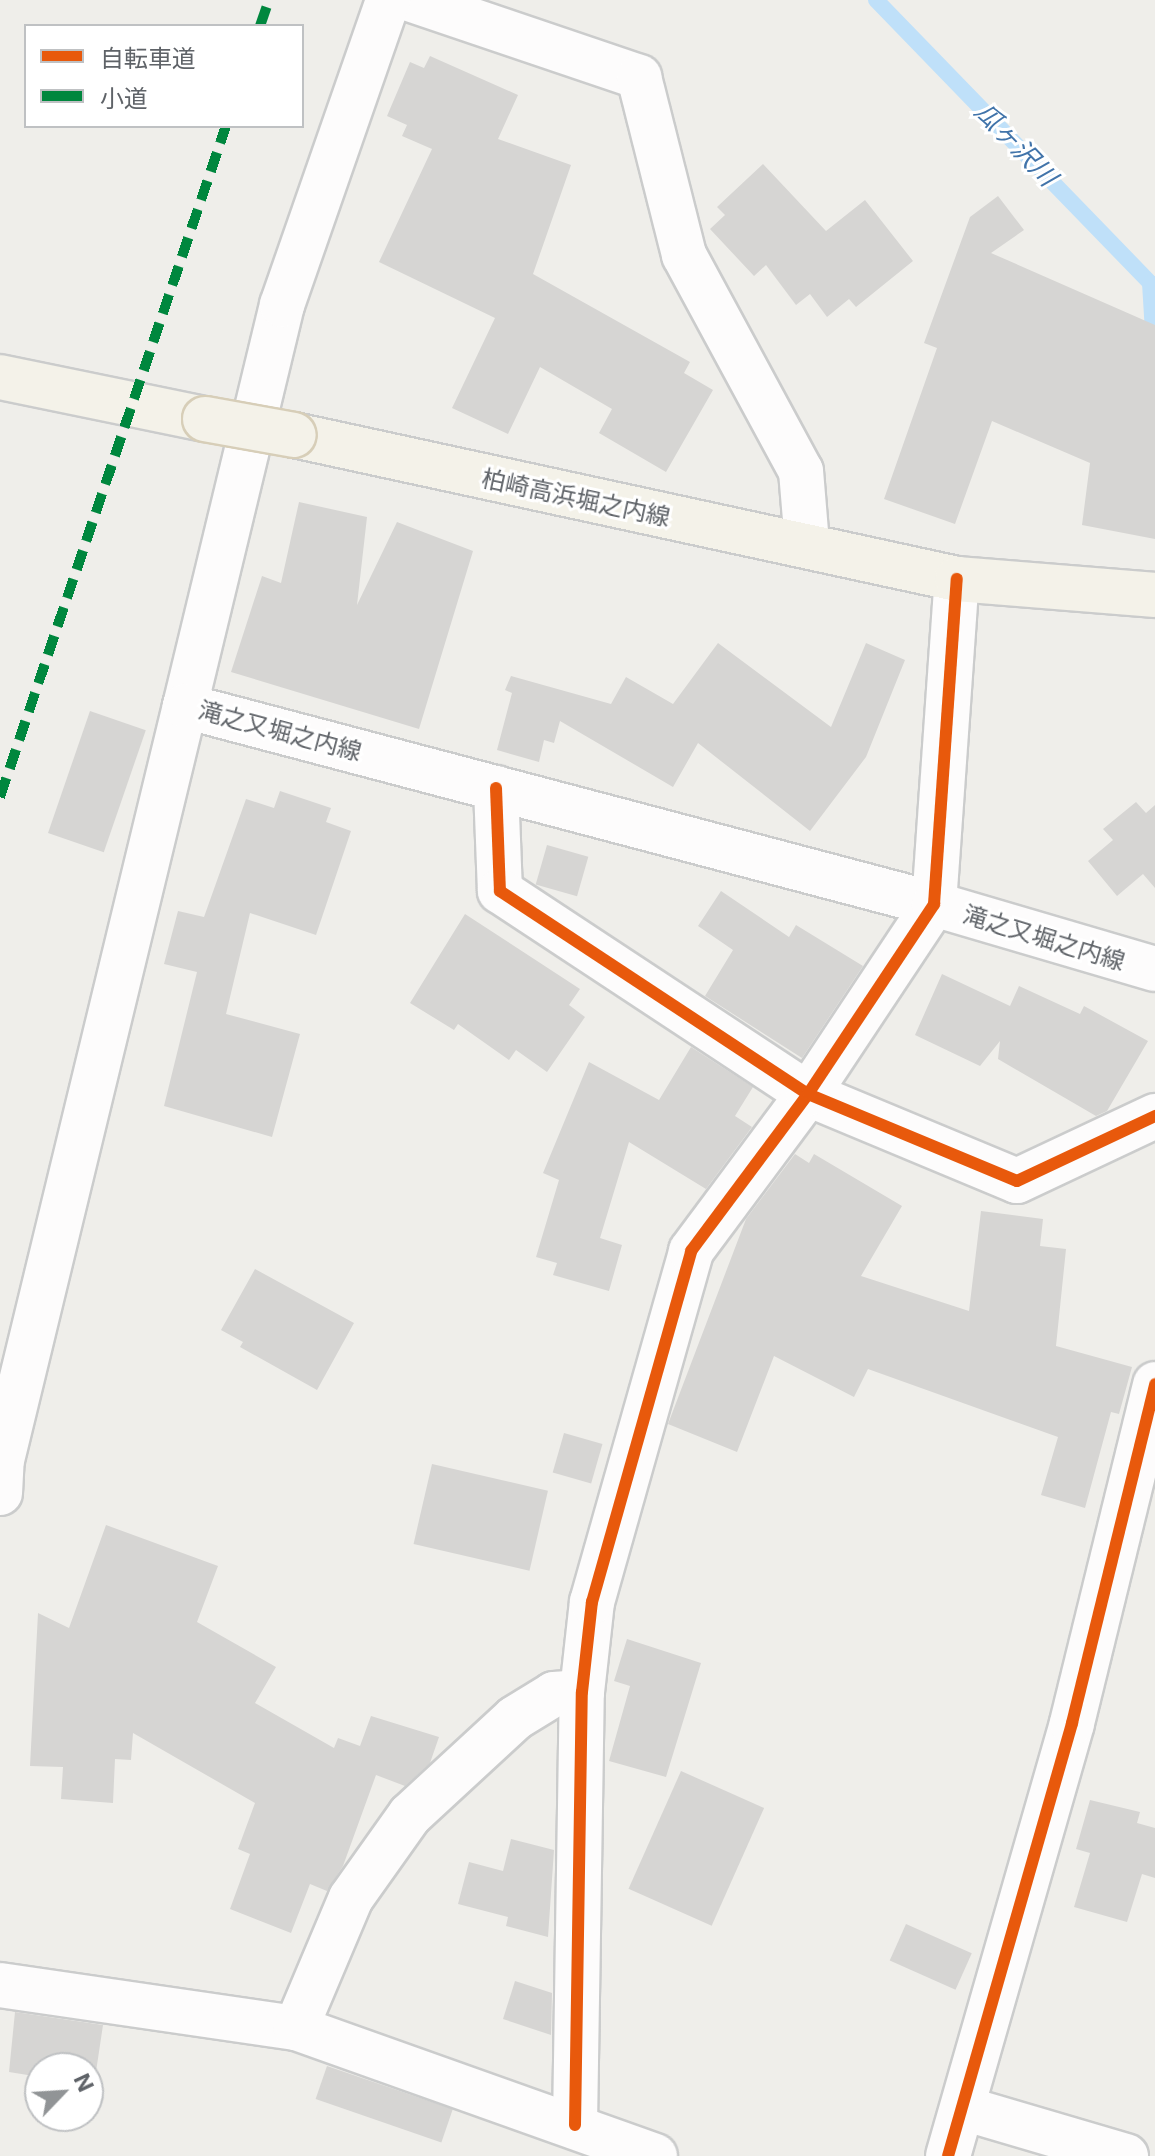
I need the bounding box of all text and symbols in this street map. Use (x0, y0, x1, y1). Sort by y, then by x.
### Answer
legend (24, 24, 304, 128)
text: 自転車道 (100, 44, 196, 73)
text: 小道 (100, 84, 148, 113)
water label: 瓜ヶ沢川 (969, 96, 1063, 192)
street label: 柏崎高浜堀之内線 (479, 464, 673, 532)
street label: 滝之又堀之内線 (195, 695, 365, 767)
street label: 滝之又堀之内線 (959, 900, 1129, 976)
north arrow (24, 2052, 104, 2132)
text: N (69, 2070, 99, 2096)

